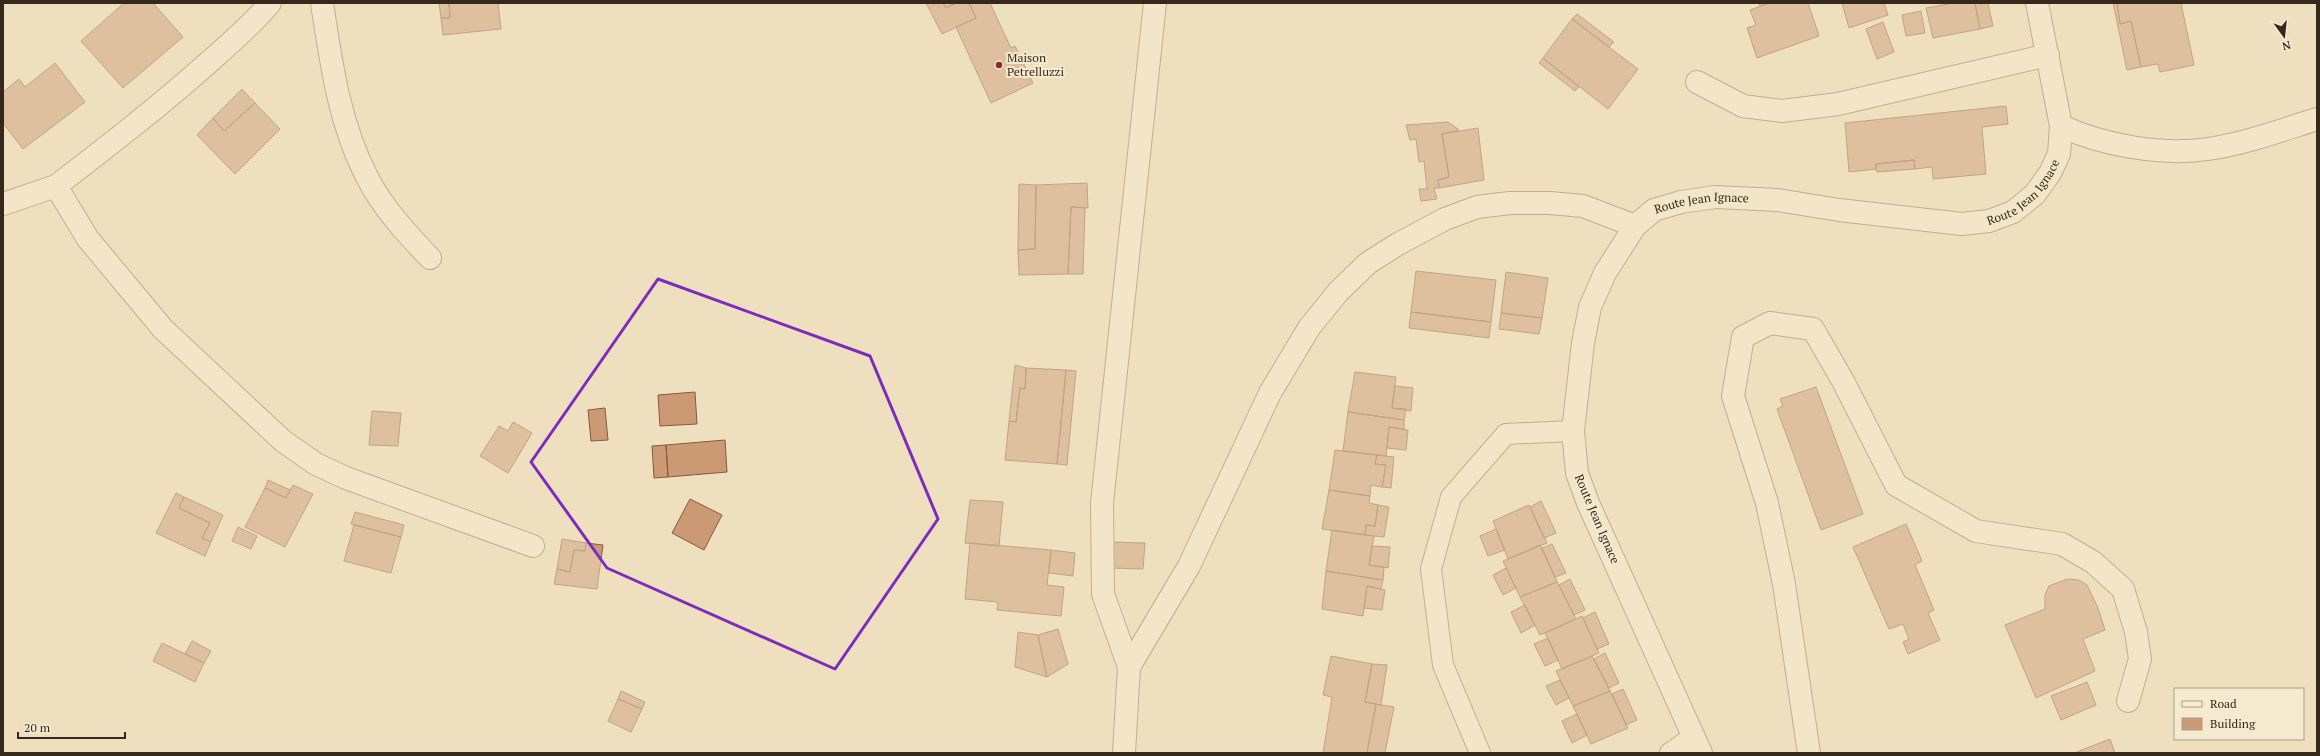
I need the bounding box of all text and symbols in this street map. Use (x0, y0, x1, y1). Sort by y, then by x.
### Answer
north arrow (2264, 16, 2304, 56)
text: N (2280, 38, 2292, 54)
place label: Maison Petrelluzzi (1007, 50, 1064, 79)
marker: Maison Petrelluzzi (994, 60, 1004, 70)
street label: Route Jean Ignace (1985, 157, 2062, 228)
street label: Route Jean Ignace (1652, 189, 1749, 217)
street label: Route Jean Ignace (1572, 472, 1623, 566)
legend (2174, 688, 2304, 740)
text: Road (2210, 696, 2237, 711)
scale bar (18, 714, 125, 740)
text: Building (2210, 716, 2256, 731)
text: 20 m (24, 720, 51, 735)

